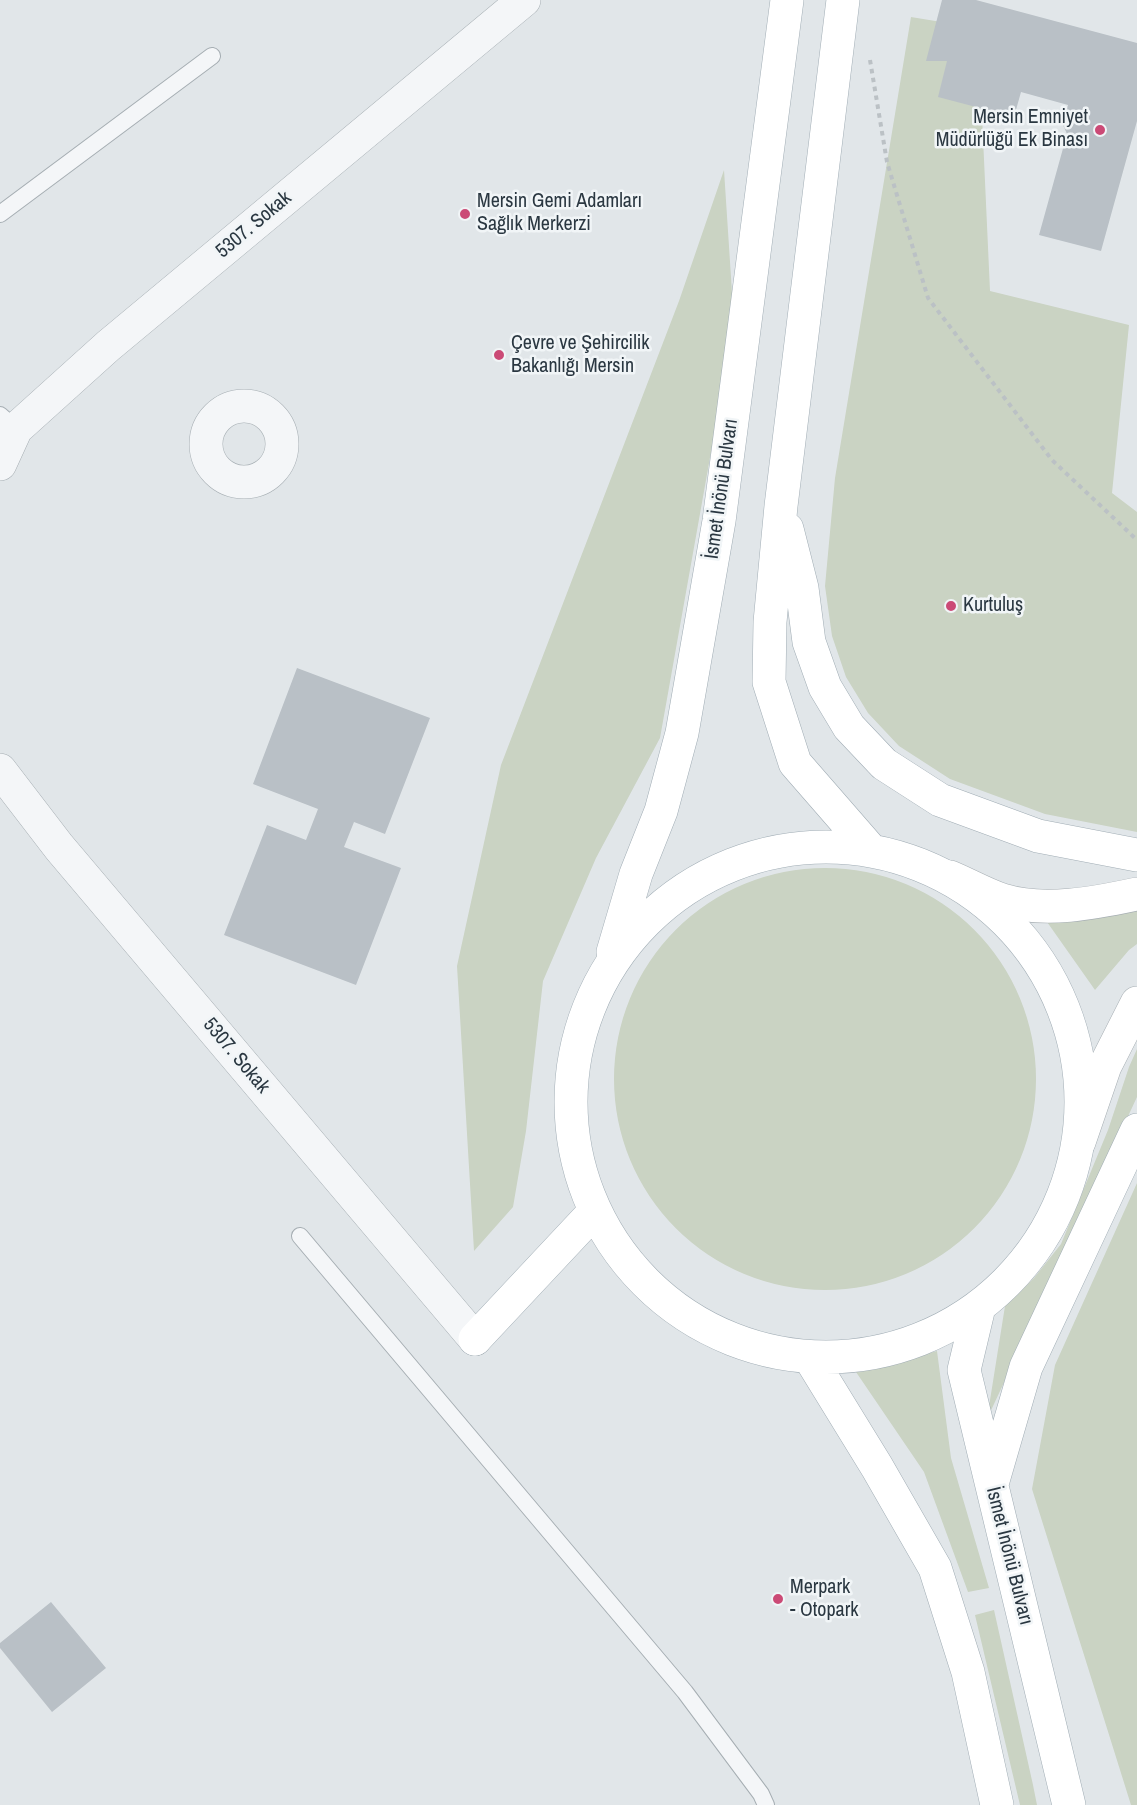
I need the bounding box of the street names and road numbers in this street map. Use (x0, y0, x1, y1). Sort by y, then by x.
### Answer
street label: 5307. Sokak (211, 187, 297, 263)
street label: İsmet İnönü Bulvarı (700, 417, 744, 561)
street label: 5307. Sokak (198, 1013, 274, 1099)
street label: İsmet İnönü Bulvarı (980, 1485, 1038, 1627)

